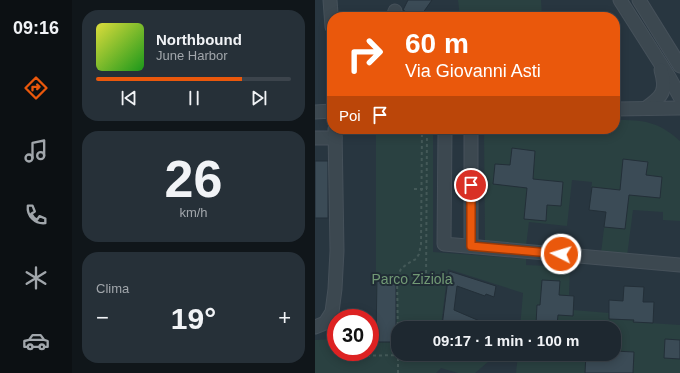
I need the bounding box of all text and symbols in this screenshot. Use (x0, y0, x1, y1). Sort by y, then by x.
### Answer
text: 09:16 (13, 18, 59, 38)
icon: right (339, 28, 391, 80)
text: 60 m (405, 28, 469, 59)
text: Northbound (156, 31, 242, 48)
text: June Harbor (156, 48, 228, 63)
text: Via Giovanni Asti (405, 61, 541, 81)
icon: directions (22, 74, 50, 102)
icon: previous (118, 87, 140, 109)
icon: pause (183, 87, 205, 109)
icon: next (248, 87, 270, 109)
icon: arrive (369, 104, 391, 126)
text: Poi (339, 107, 361, 124)
icon: music (22, 137, 50, 165)
text: 26 (165, 150, 222, 208)
pin (454, 168, 488, 202)
icon: arrive (460, 174, 482, 196)
icon: phone (22, 201, 50, 229)
text: km/h (179, 205, 208, 220)
position arrow (540, 233, 582, 275)
icon: climate (22, 264, 50, 292)
park label: Parco Ziziola (372, 271, 453, 287)
text: Clima (96, 281, 129, 296)
text: 19° (171, 302, 216, 335)
text: − (96, 305, 109, 330)
text: + (278, 305, 291, 330)
speed limit sign: 30 (327, 309, 379, 361)
icon: car (22, 327, 50, 355)
text: 09:17 · 1 min · 100 m (433, 332, 579, 349)

